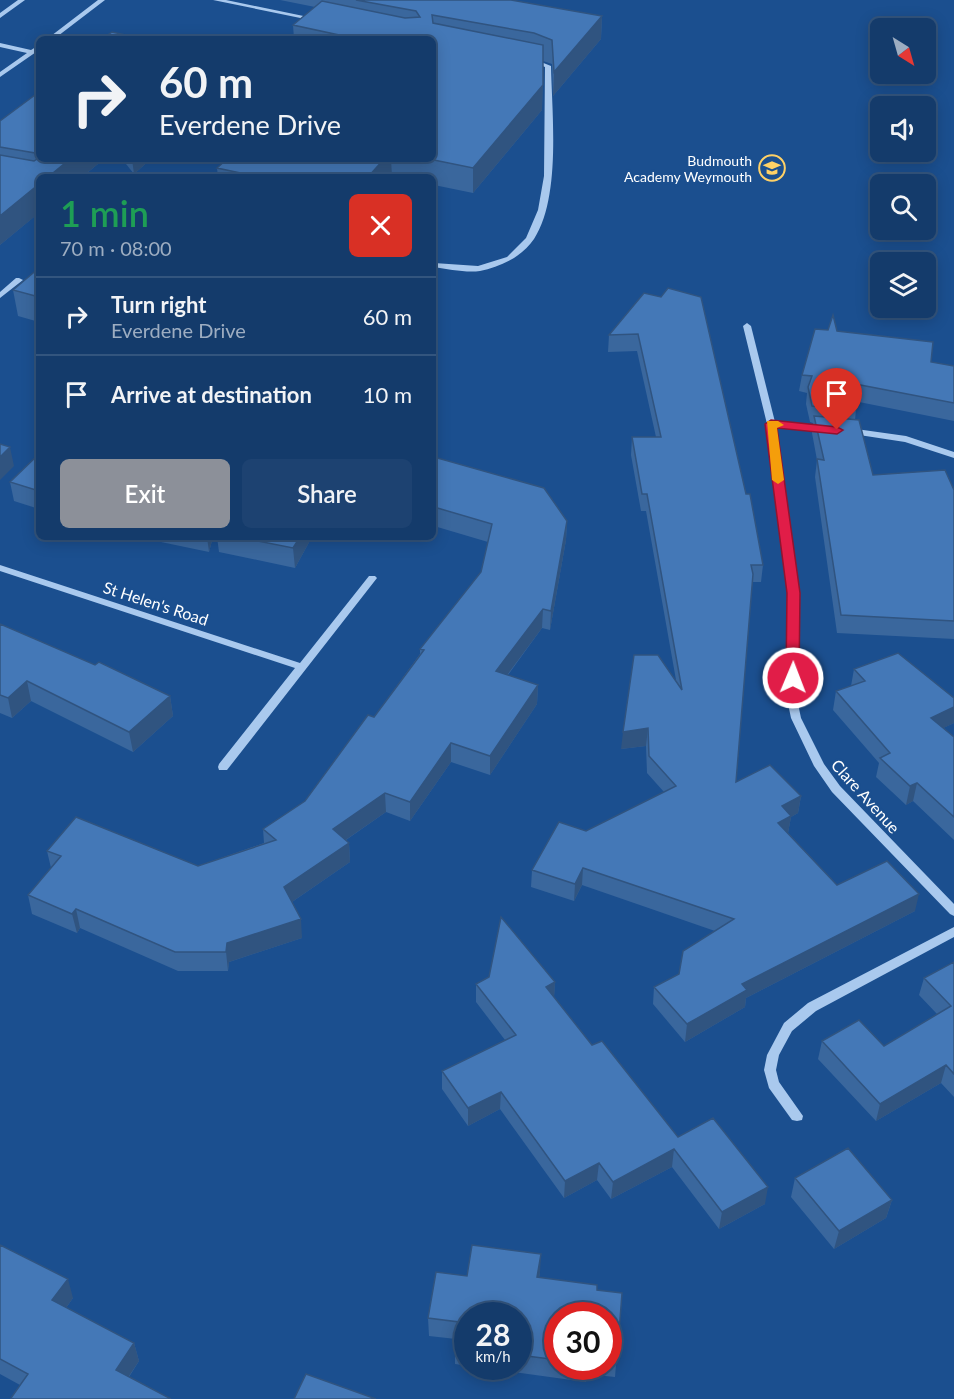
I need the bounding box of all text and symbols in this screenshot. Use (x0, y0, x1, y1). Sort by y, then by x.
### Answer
north arrow (870, 18, 936, 84)
map controls (870, 18, 936, 318)
text: 60 m (159, 57, 253, 107)
icon: right (60, 60, 138, 138)
button: sound (870, 96, 936, 162)
text: Everdene Drive (159, 108, 341, 141)
place label: Budmouth Academy Weymouth (624, 152, 752, 185)
school or university icon: Budmouth Academy Weymouth (757, 153, 787, 183)
button: search (870, 174, 936, 240)
text: 1 min (60, 191, 149, 235)
button: close (349, 194, 412, 257)
text: 70 m · 08:00 (60, 236, 172, 260)
button: layers (870, 252, 936, 318)
text: Turn right (111, 291, 206, 318)
icon: right (60, 300, 93, 333)
text: 60 m (363, 303, 412, 330)
text: Everdene Drive (111, 318, 246, 342)
pin (811, 368, 862, 430)
icon: arrive (820, 377, 853, 410)
icon: arrive (60, 378, 93, 411)
text: Arrive at destination (111, 381, 312, 408)
text: 10 m (363, 381, 412, 408)
button: Exit (60, 459, 230, 528)
button: Share (242, 459, 412, 528)
street label: St Helen's Road (101, 577, 211, 629)
position arrow (761, 646, 825, 710)
street label: Clare Avenue (828, 755, 904, 837)
speed limit sign: 30 (544, 1302, 622, 1380)
text: 28 (476, 1316, 510, 1352)
text: km/h (475, 1347, 511, 1365)

